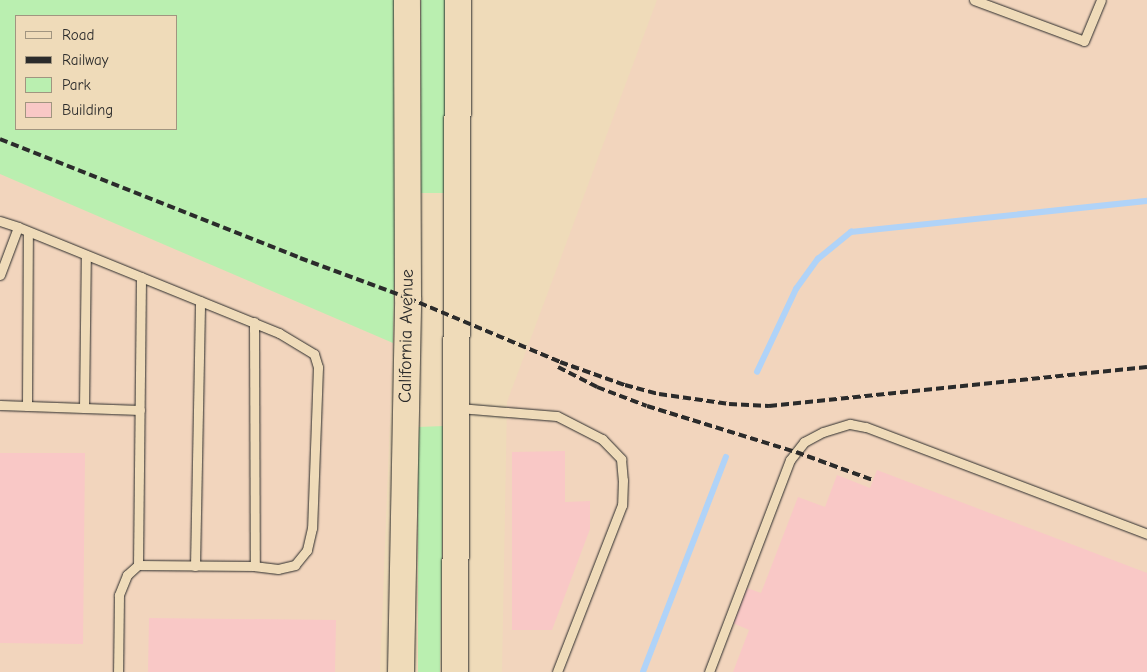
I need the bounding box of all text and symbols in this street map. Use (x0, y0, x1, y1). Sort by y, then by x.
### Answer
legend (15, 15, 178, 130)
text: Road (62, 26, 94, 44)
text: Railway (62, 51, 108, 69)
text: Park (62, 76, 91, 94)
text: Building (62, 101, 113, 119)
street label: California Avenue (395, 269, 419, 403)

